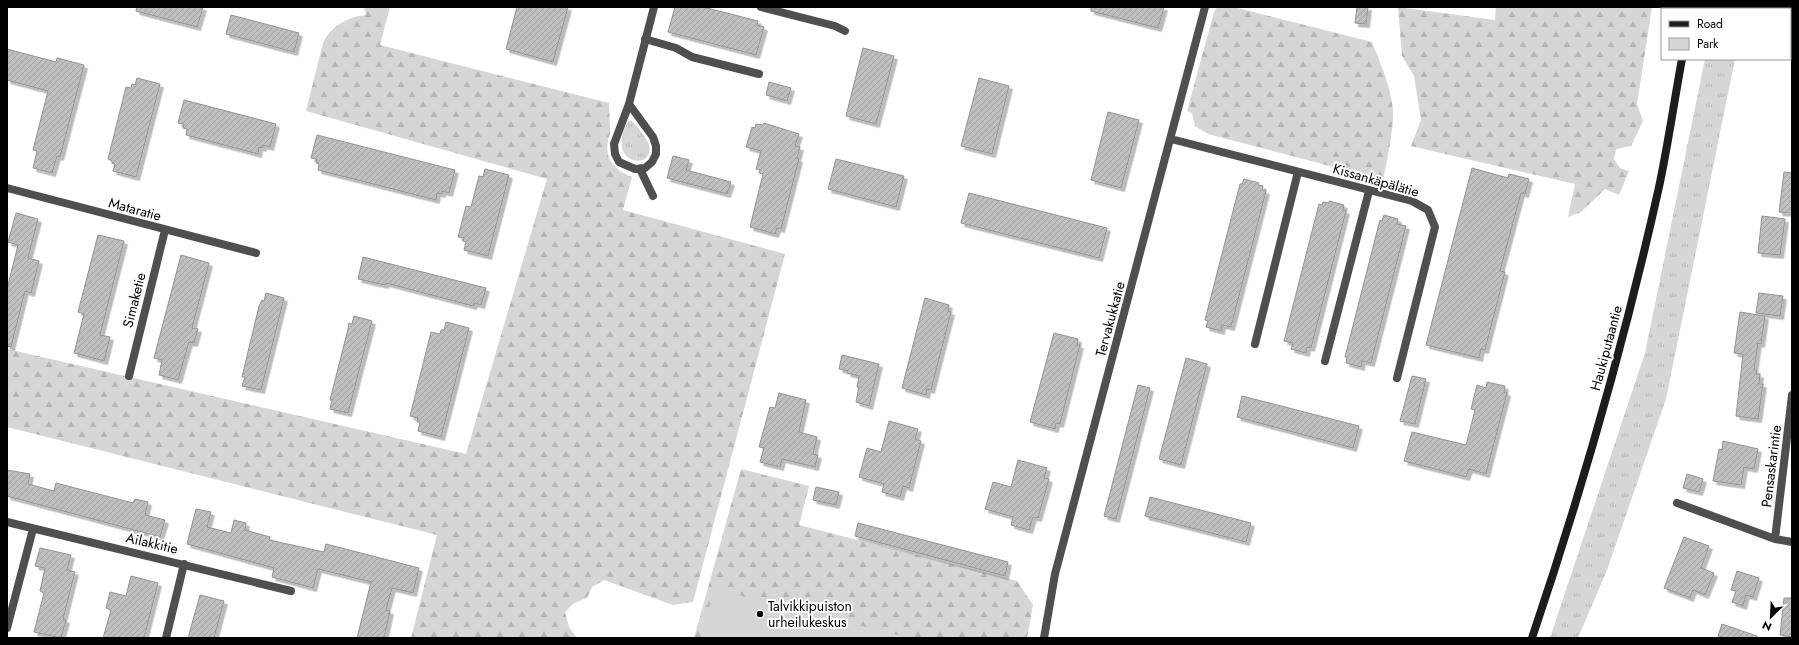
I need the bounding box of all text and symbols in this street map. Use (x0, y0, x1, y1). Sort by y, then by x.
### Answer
legend (1661, 8, 1791, 60)
text: Road (1697, 15, 1723, 33)
text: Park (1697, 35, 1719, 53)
street label: Kissankäpälätie (1331, 158, 1421, 202)
street label: Mataratie (106, 192, 164, 226)
street label: Simaketie (117, 270, 151, 330)
street label: Tervakukkatie (1090, 279, 1130, 359)
street label: Haukiputaantie (1585, 303, 1627, 393)
street label: Pensaskarintie (1756, 424, 1786, 508)
street label: Ailakkitie (124, 527, 180, 559)
place label: Talvikkipuiston urheilukeskus (768, 596, 852, 632)
north arrow (1751, 597, 1791, 637)
marker: Talvikkipuiston urheilukeskus (755, 609, 765, 619)
text: N (1760, 617, 1774, 635)

